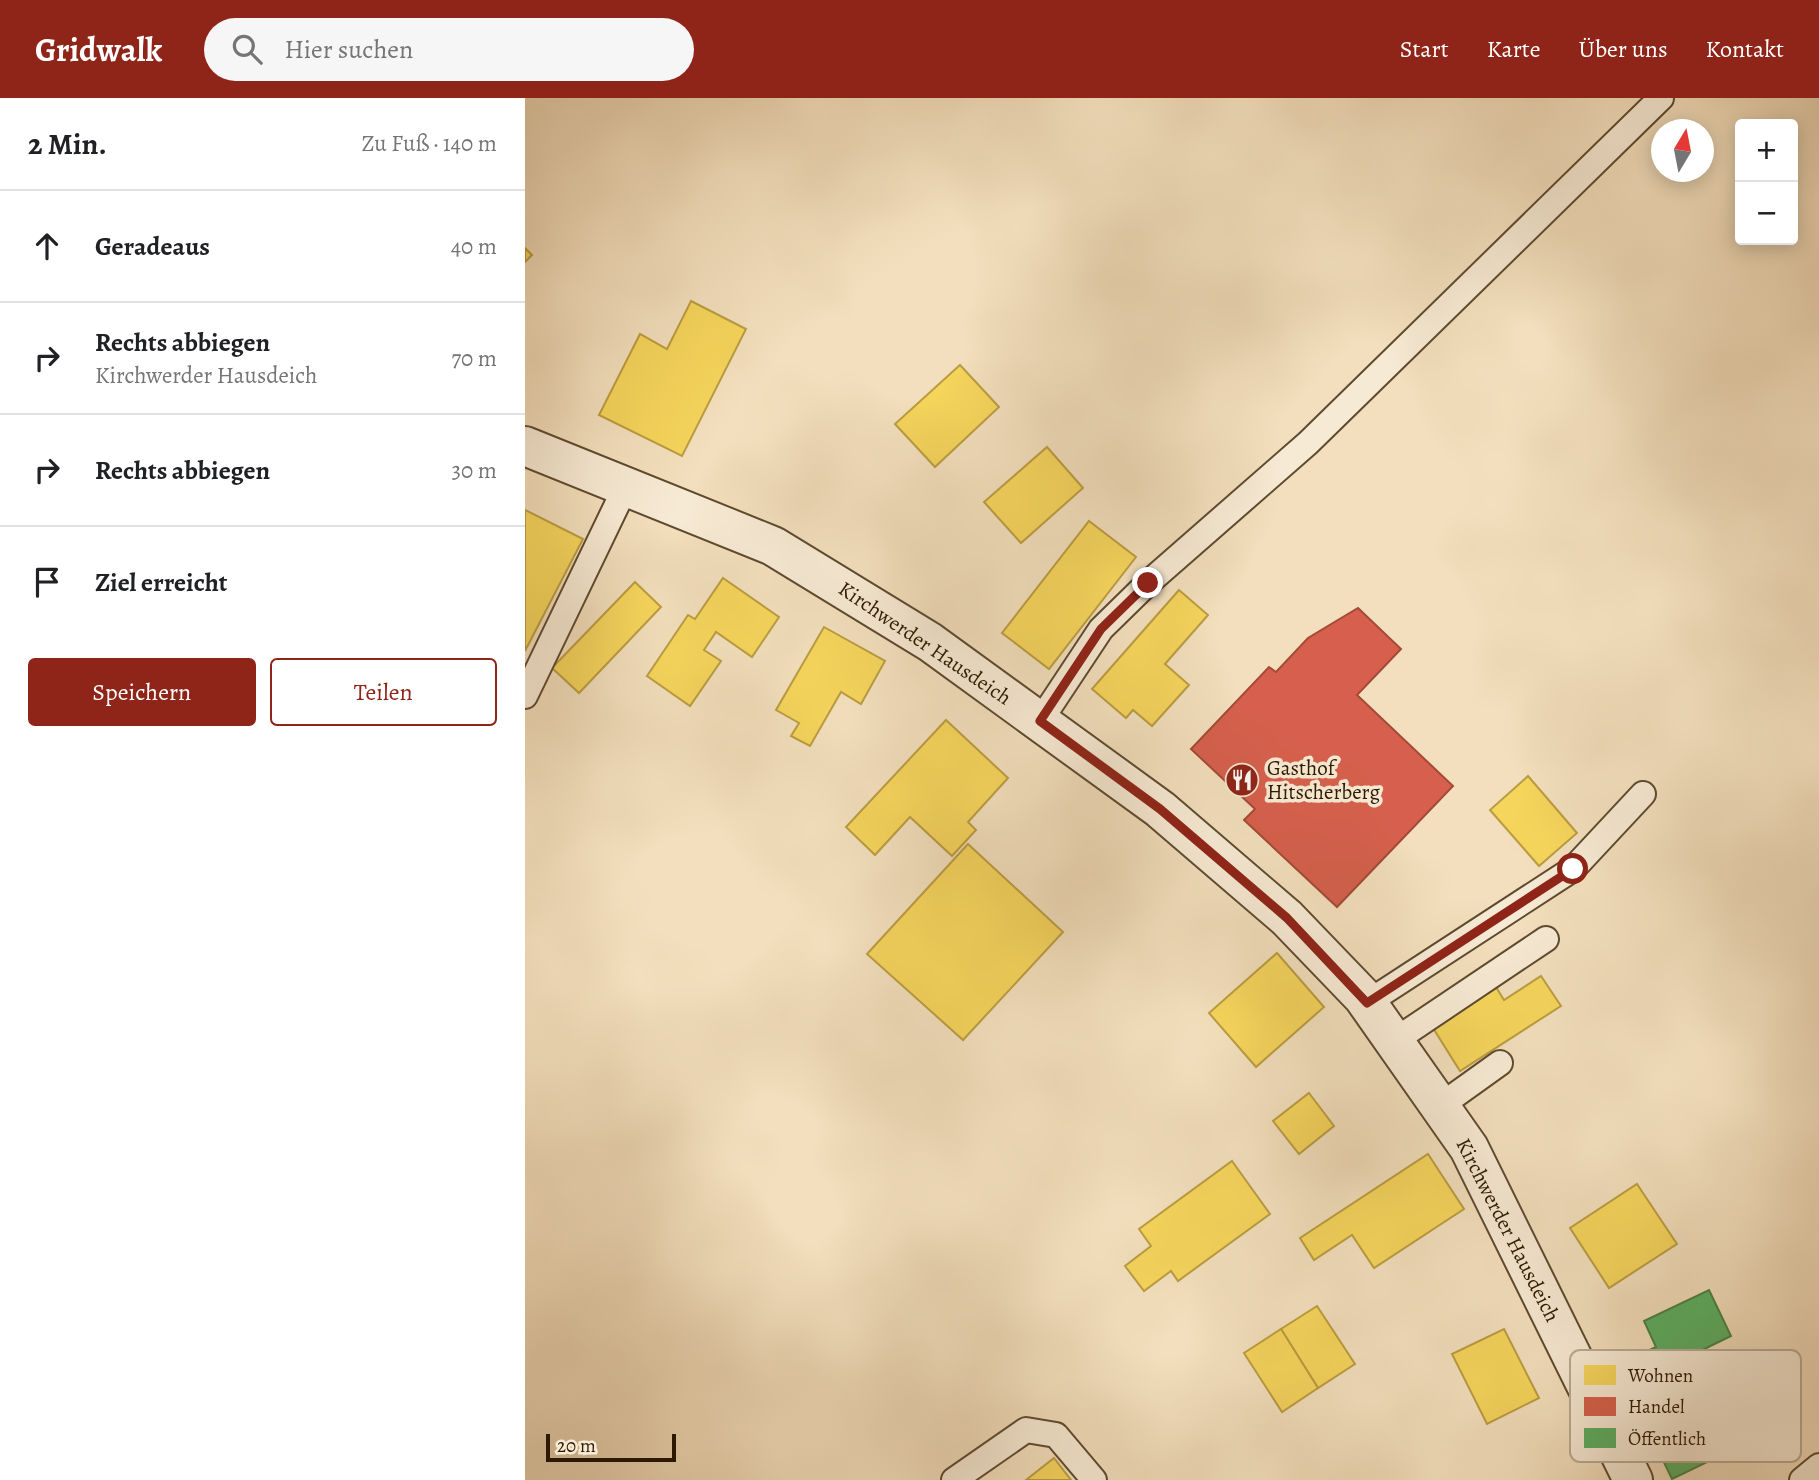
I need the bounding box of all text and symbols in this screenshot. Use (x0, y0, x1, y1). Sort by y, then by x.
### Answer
search box (204, 18, 694, 81)
text: Gridwalk (35, 27, 162, 72)
icon: search (228, 30, 266, 68)
text: Hier suchen (284, 32, 413, 67)
text: Start (1400, 33, 1449, 65)
text: Karte (1487, 33, 1541, 65)
text: Über uns (1579, 33, 1668, 65)
text: Kontakt (1706, 33, 1784, 65)
north arrow (1651, 119, 1714, 182)
map controls (1735, 119, 1798, 245)
button: + (1735, 119, 1798, 182)
text: 2 Min. (28, 124, 107, 164)
text: Zu Fuß · 140 m (361, 128, 497, 159)
button: − (1735, 182, 1798, 245)
icon: ahead (28, 227, 66, 265)
text: Geradeaus (95, 229, 210, 264)
text: 40 m (451, 231, 497, 262)
text: Rechts abbiegen (95, 325, 270, 360)
icon: right (28, 339, 66, 377)
text: 70 m (451, 343, 497, 374)
text: Kirchwerder Hausdeich (95, 360, 317, 391)
icon: right (28, 451, 66, 489)
text: Rechts abbiegen (95, 453, 270, 488)
text: 30 m (451, 455, 497, 486)
icon: arrive (28, 563, 66, 601)
text: Ziel erreicht (95, 565, 228, 600)
route end (1132, 567, 1163, 598)
street label: Kirchwerder Hausdeich (833, 575, 1017, 711)
button: Speichern (28, 658, 256, 726)
button: Teilen (270, 658, 497, 726)
place label: Gasthof Hitscherberg (1267, 754, 1381, 806)
restaurant icon: Gasthof Hitscherberg (1223, 761, 1261, 799)
route start (1557, 853, 1588, 884)
street label: Kirchwerder Hausdeich (1449, 1133, 1567, 1327)
legend (1570, 1350, 1801, 1462)
text: Wohnen (1627, 1363, 1693, 1389)
text: Handel (1628, 1394, 1685, 1420)
text: Öffentlich (1628, 1426, 1706, 1452)
scale bar (546, 1431, 675, 1463)
text: 20 m (557, 1433, 596, 1459)

